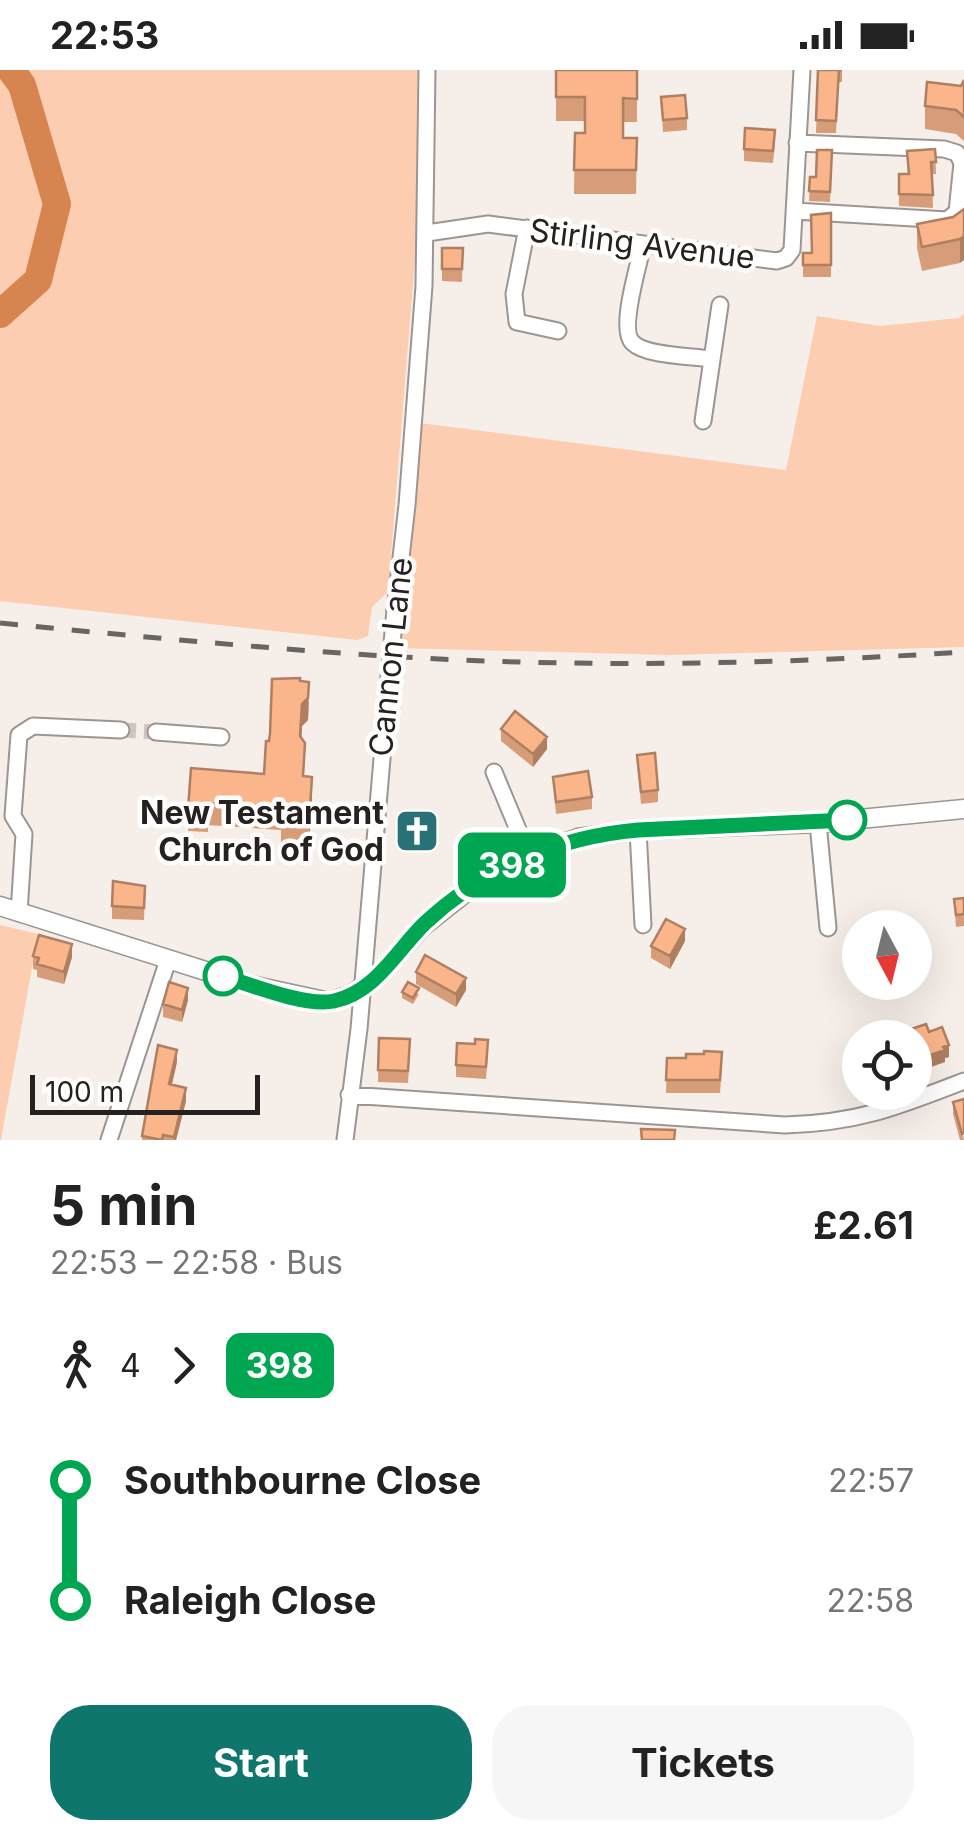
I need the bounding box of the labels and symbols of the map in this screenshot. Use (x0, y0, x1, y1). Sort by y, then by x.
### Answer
street label: Stirling Avenue (527, 210, 757, 277)
street label: Cannon Lane (361, 556, 420, 758)
place label: New Testament Church of God (140, 793, 384, 869)
unlabelled marker (828, 801, 866, 839)
church icon: New Testament Church of God (394, 808, 440, 854)
line badge: 398 (454, 832, 570, 898)
north arrow (842, 910, 932, 1000)
unlabelled marker (204, 957, 242, 995)
scale bar (30, 1070, 260, 1114)

